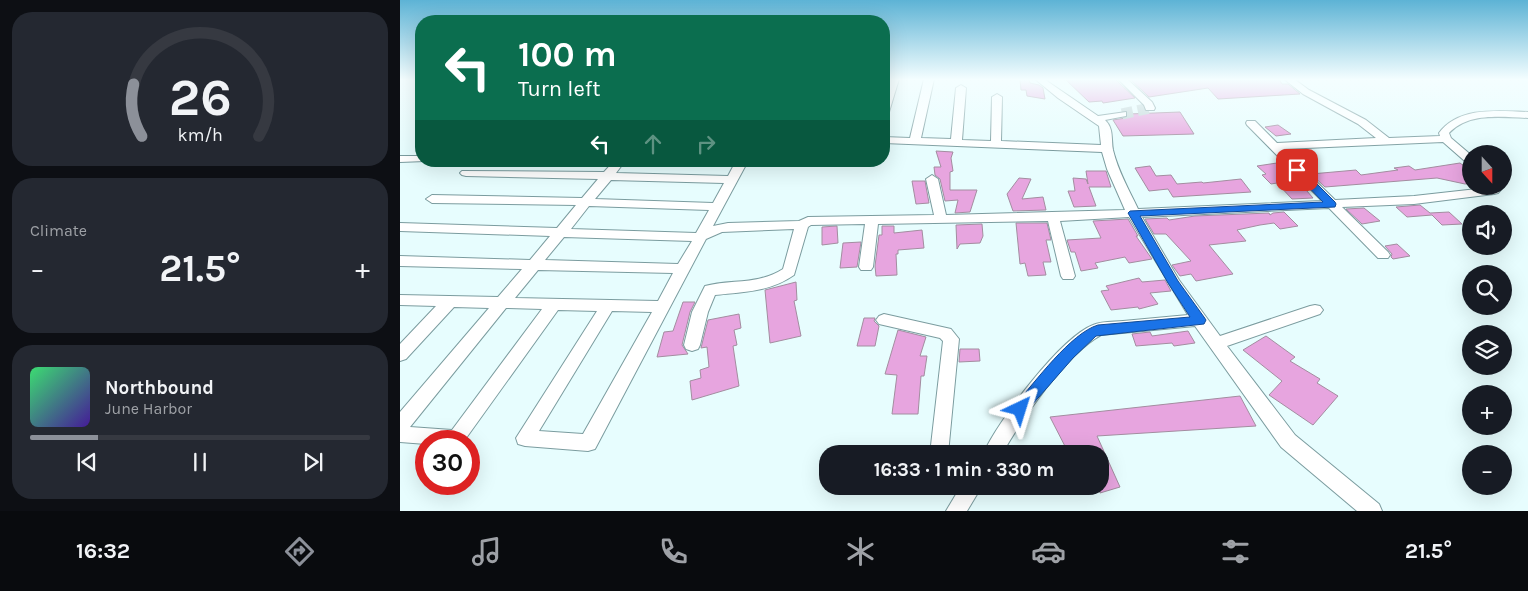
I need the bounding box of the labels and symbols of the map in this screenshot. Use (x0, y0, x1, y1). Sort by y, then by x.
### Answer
north arrow (1462, 145, 1512, 195)
pin (1276, 149, 1318, 191)
position arrow (993, 382, 1045, 434)
speed limit sign: 30 (415, 430, 480, 495)

